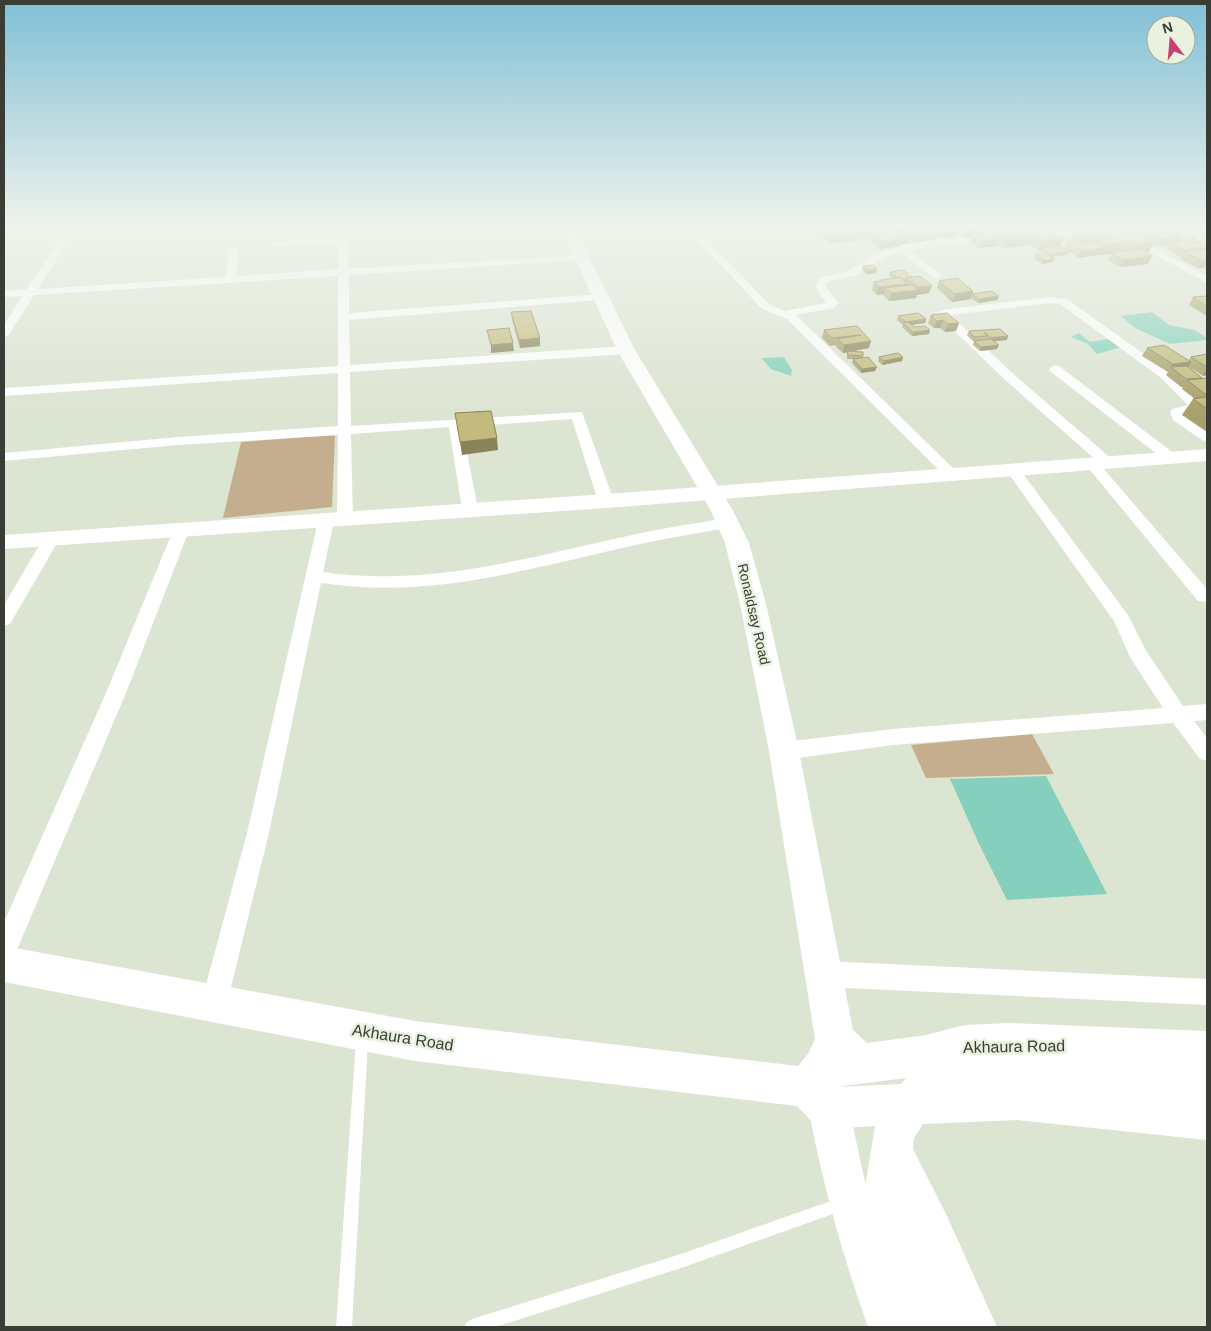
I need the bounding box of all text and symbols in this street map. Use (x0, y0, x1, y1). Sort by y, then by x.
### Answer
north arrow (1146, 15, 1196, 65)
text: N (1160, 18, 1174, 37)
street label: Ronaldsay Road (735, 562, 773, 666)
street label: Akhaura Road (351, 1021, 455, 1054)
street label: Akhaura Road (963, 1037, 1065, 1056)

